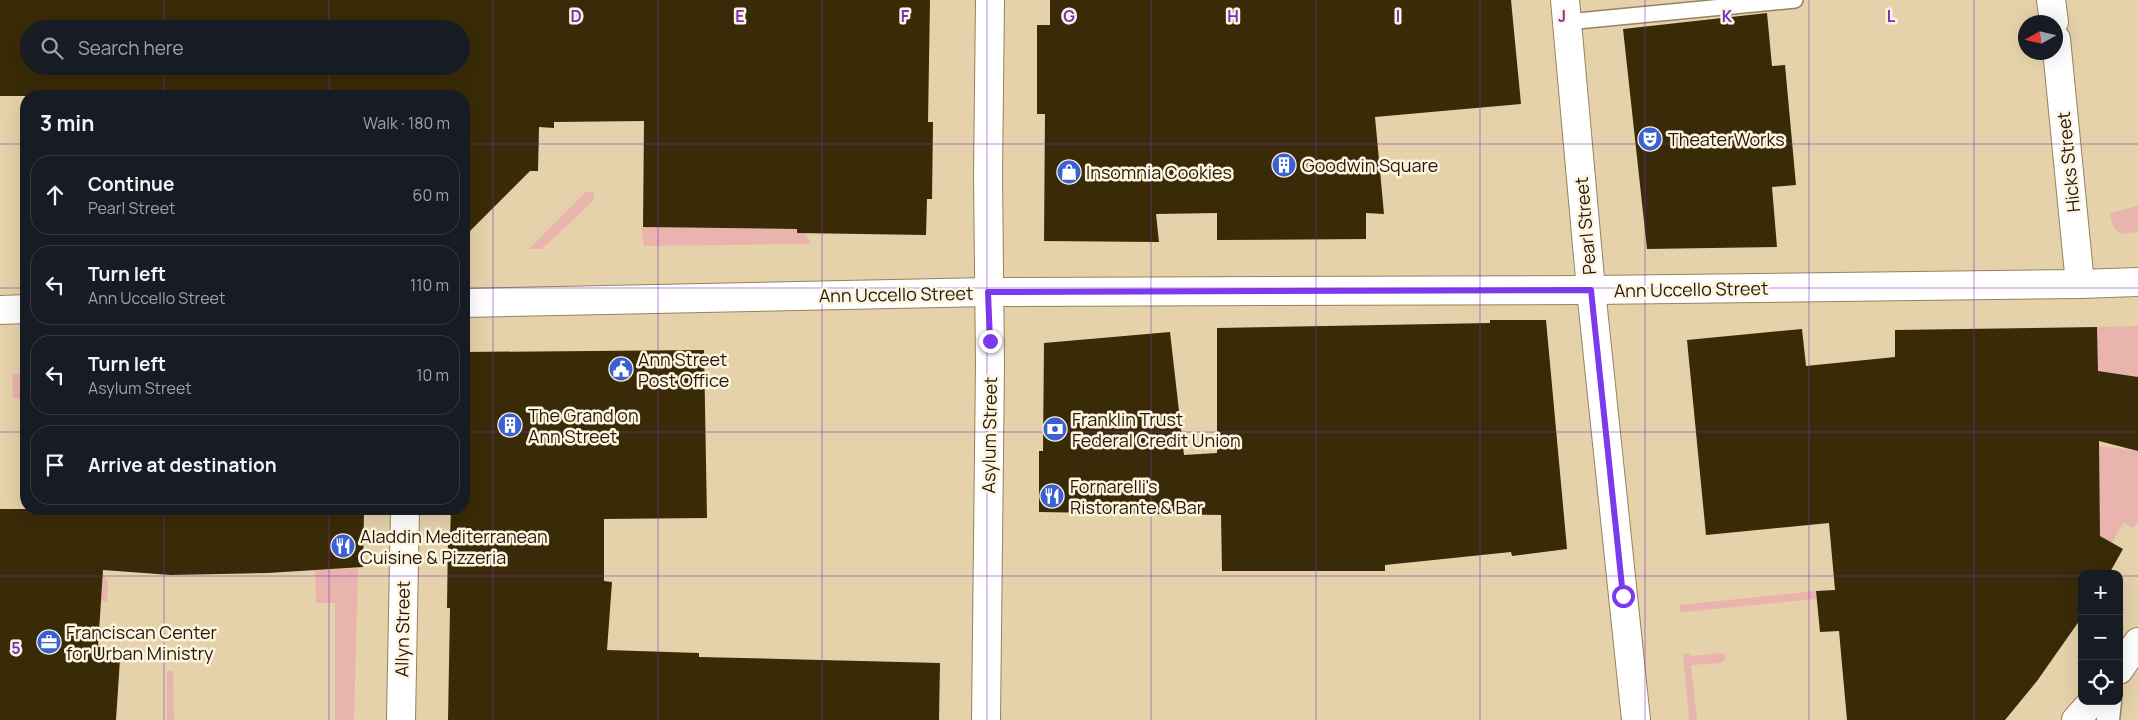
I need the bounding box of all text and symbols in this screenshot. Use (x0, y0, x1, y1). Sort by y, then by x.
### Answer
text: D (570, 5, 582, 27)
text: E (735, 5, 745, 27)
text: F (901, 5, 910, 27)
text: G (1063, 5, 1075, 27)
text: H (1227, 5, 1239, 27)
text: I (1396, 5, 1400, 27)
text: J (1558, 5, 1566, 27)
text: K (1722, 5, 1733, 27)
text: L (1887, 5, 1896, 27)
north arrow (2018, 15, 2063, 60)
search box (20, 20, 470, 75)
icon: search (38, 34, 66, 62)
text: Search here (78, 35, 184, 61)
text: 3 min (40, 109, 94, 137)
street label: Hicks Street (2051, 110, 2085, 214)
text: Walk · 180 m (363, 112, 450, 134)
theatre icon: TheaterWorks (1637, 126, 1663, 152)
place label: TheaterWorks (1668, 127, 1785, 151)
building icon: Goodwin Square (1271, 152, 1297, 178)
place label: Goodwin Square (1302, 153, 1438, 177)
shop icon: Insomnia Cookies (1056, 159, 1082, 185)
place label: Insomnia Cookies (1086, 160, 1232, 184)
text: Continue (88, 171, 174, 197)
street label: Pearl Street (1569, 176, 1601, 276)
icon: ahead (41, 181, 69, 209)
text: 60 m (413, 184, 449, 206)
text: Pearl Street (88, 197, 175, 219)
text: Turn left (88, 261, 166, 287)
icon: left (41, 271, 69, 299)
text: 110 m (410, 274, 449, 296)
street label: Ann Uccello Street (1614, 276, 1768, 302)
street label: Ann Uccello Street (819, 281, 973, 307)
text: Ann Uccello Street (88, 287, 225, 309)
route end (979, 330, 1002, 353)
place label: Ann Street Post Office (638, 347, 729, 392)
text: Turn left (88, 351, 166, 377)
public building icon: Ann Street Post Office (608, 356, 634, 382)
icon: left (41, 361, 69, 389)
text: 10 m (416, 364, 449, 386)
street label: Asylum Street (976, 376, 1002, 494)
text: Asylum Street (88, 377, 192, 399)
place label: The Grand on Ann Street (528, 403, 639, 448)
place label: Franklin Trust Federal Credit Union (1072, 407, 1241, 452)
building icon: The Grand on Ann Street (497, 412, 523, 438)
bank icon: Franklin Trust Federal Credit Union (1042, 416, 1068, 442)
icon: arrive (41, 451, 69, 479)
text: Arrive at destination (88, 452, 277, 478)
place label: Fornarelli's Ristorante & Bar (1070, 474, 1204, 519)
restaurant icon: Fornarelli's Ristorante & Bar (1039, 483, 1065, 509)
place label: Aladdin Mediterranean Cuisine & Pizzeria (360, 524, 548, 569)
restaurant icon: Aladdin Mediterranean Cuisine & Pizzeria (330, 533, 356, 559)
map controls (2078, 570, 2123, 705)
button: + (2078, 570, 2123, 615)
street label: Allyn Street (389, 581, 415, 677)
route start (1612, 585, 1635, 608)
button: − (2078, 615, 2123, 660)
place label: Franciscan Center for Urban Ministry (66, 620, 218, 665)
office icon: Franciscan Center for Urban Ministry (36, 629, 62, 655)
text: 5 (11, 637, 21, 659)
button: locate (2078, 660, 2123, 705)

